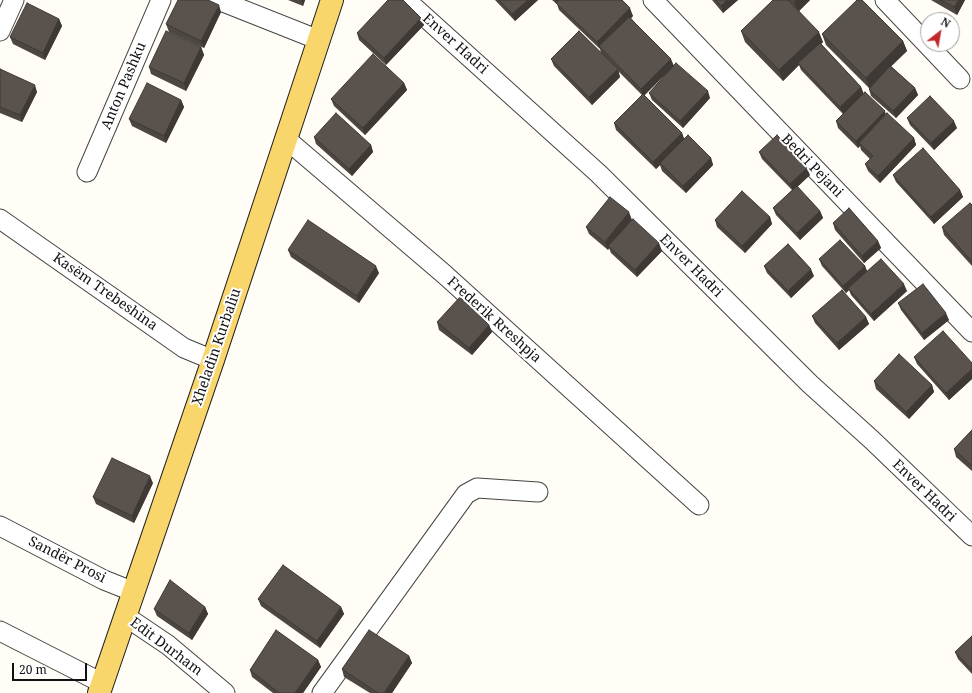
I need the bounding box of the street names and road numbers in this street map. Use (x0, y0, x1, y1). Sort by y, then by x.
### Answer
street label: Enver Hadri (419, 10, 491, 78)
street label: Anton Pashku (98, 40, 150, 132)
street label: Bedri Pejani (778, 131, 846, 201)
street label: Enver Hadri (656, 231, 726, 301)
street label: Kasëm Trebeshina (50, 250, 160, 334)
street label: Frederik Rreshpja (444, 273, 544, 367)
street label: Xheladin Kurbaliu (189, 286, 245, 408)
street label: Enver Hadri (889, 456, 959, 526)
street label: Sandër Prosi (25, 533, 109, 587)
street label: Edit Durham (127, 614, 205, 680)

